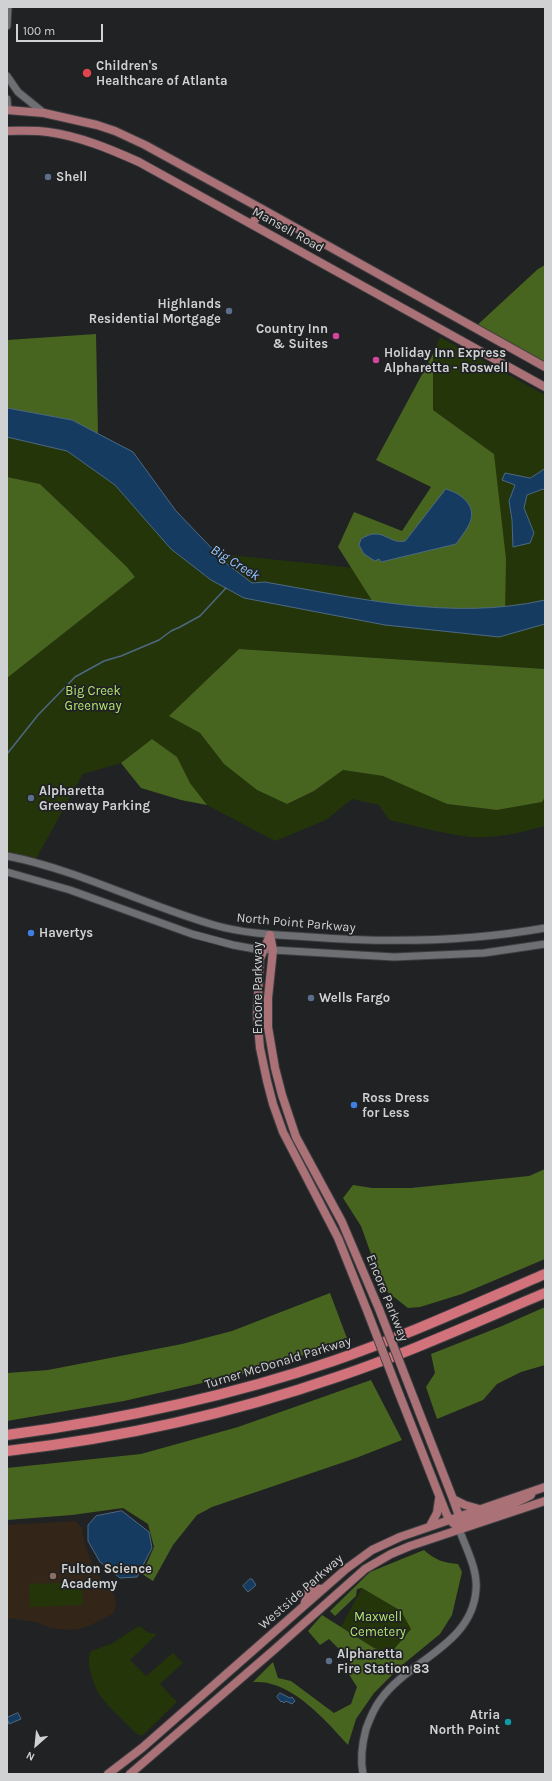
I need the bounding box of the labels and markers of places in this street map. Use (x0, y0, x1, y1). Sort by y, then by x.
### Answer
place label: Children's Healthcare of Atlanta (96, 58, 228, 89)
marker: Children's Healthcare of Atlanta (81, 67, 93, 79)
place label: Shell (56, 169, 87, 185)
marker: Shell (43, 172, 53, 182)
place label: Highlands Residential Mortgage (89, 296, 221, 327)
marker: Highlands Residential Mortgage (224, 306, 234, 316)
place label: Country Inn & Suites (256, 321, 328, 352)
marker: Country Inn & Suites (331, 331, 341, 341)
place label: Holiday Inn Express Alpharetta - Roswell (384, 345, 508, 376)
marker: Holiday Inn Express Alpharetta - Roswell (371, 355, 381, 365)
place label: Alpharetta Greenway Parking (39, 783, 150, 814)
marker: Alpharetta Greenway Parking (26, 793, 36, 803)
place label: Havertys (39, 925, 93, 941)
marker: Havertys (26, 928, 36, 938)
place label: Wells Fargo (319, 990, 390, 1006)
marker: Wells Fargo (306, 993, 316, 1003)
place label: Ross Dress for Less (362, 1090, 429, 1121)
marker: Ross Dress for Less (349, 1100, 359, 1110)
place label: Fulton Science Academy (61, 1561, 152, 1592)
marker: Fulton Science Academy (48, 1571, 58, 1581)
place label: Alpharetta Fire Station 83 (337, 1646, 429, 1677)
marker: Alpharetta Fire Station 83 (324, 1656, 334, 1666)
place label: Atria North Point (429, 1707, 500, 1738)
marker: Atria North Point (503, 1717, 513, 1727)

